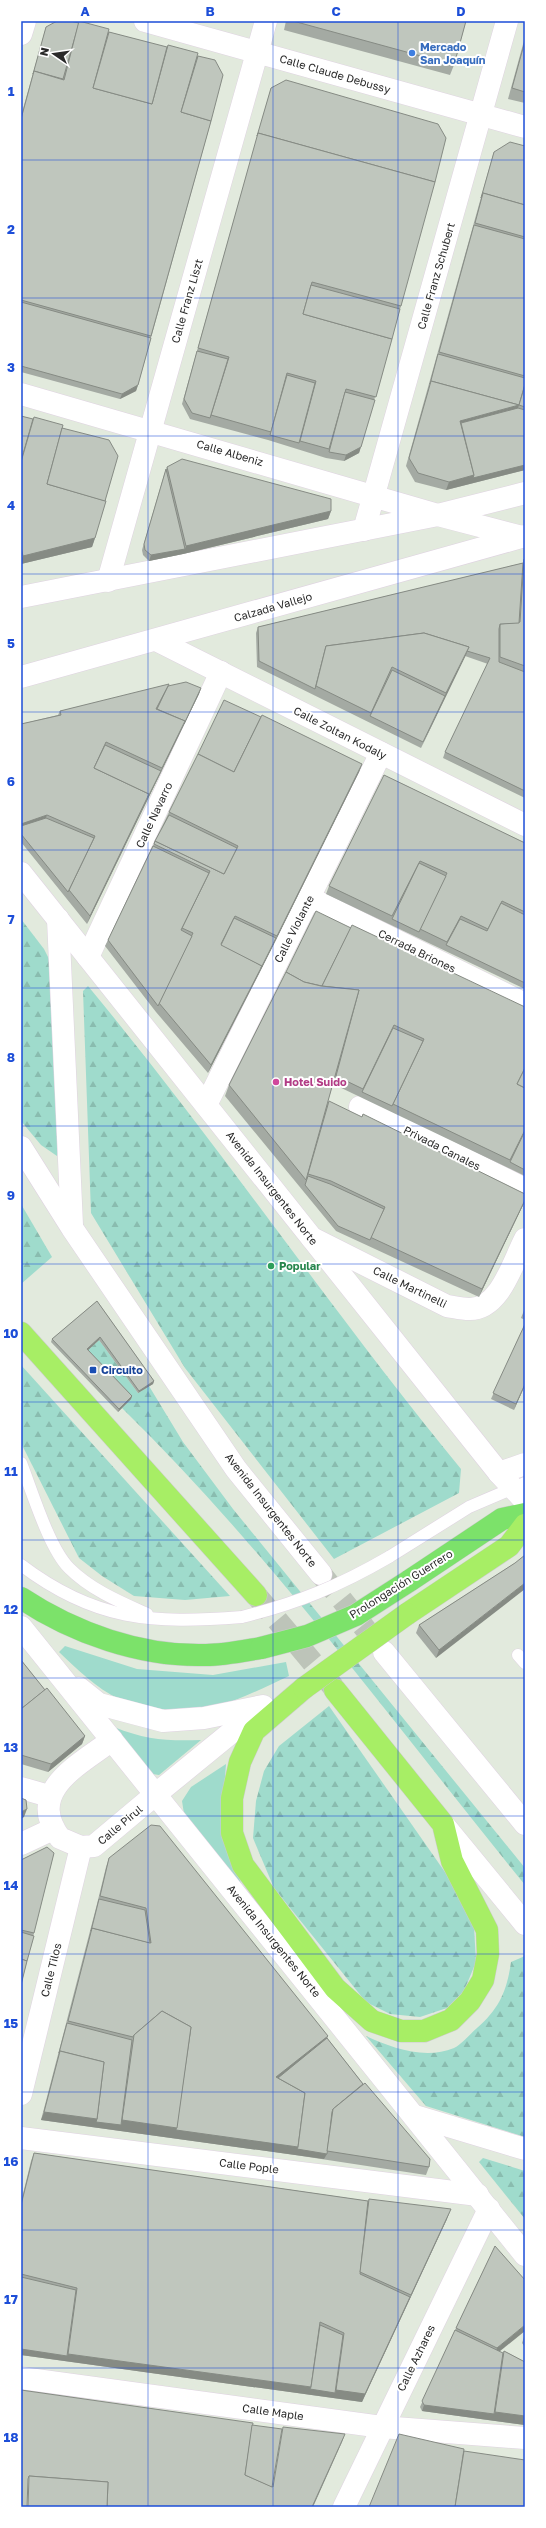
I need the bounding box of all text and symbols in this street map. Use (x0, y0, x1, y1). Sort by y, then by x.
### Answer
text: A (80, 3, 90, 19)
text: B (205, 3, 215, 19)
text: C (331, 3, 341, 19)
text: D (456, 3, 466, 19)
north arrow (34, 34, 74, 74)
place label: Mercado San Joaquín (420, 40, 486, 66)
text: N (36, 46, 51, 57)
marker: Mercado San Joaquín (407, 48, 417, 58)
street label: Calle Claude Debussy (278, 51, 392, 96)
text: 1 (8, 83, 15, 99)
text: 2 (7, 221, 15, 237)
street label: Calle Franz Schubert (414, 221, 457, 331)
street label: Calle Franz Liszt (168, 257, 205, 345)
text: 3 (7, 359, 15, 375)
street label: Calle Albeniz (195, 437, 265, 468)
text: 4 (7, 497, 15, 513)
street label: Calzada Vallejo (232, 589, 314, 624)
text: 5 (7, 635, 15, 651)
street label: Calle Zoltan Kodaly (292, 703, 389, 762)
text: 6 (7, 773, 15, 789)
street label: Calle Navarro (133, 779, 175, 850)
street label: Calle Violante (271, 893, 316, 965)
text: 7 (7, 911, 15, 927)
street label: Cerrada Briones (376, 926, 458, 975)
text: 8 (7, 1049, 15, 1065)
place label: Hotel Suido (284, 1075, 347, 1088)
marker: Hotel Suido (271, 1077, 281, 1087)
street label: Privada Canales (402, 1123, 483, 1173)
street label: Avenida Insurgentes Norte (224, 1128, 321, 1247)
text: 9 (7, 1187, 15, 1203)
place label: Popular (279, 1259, 321, 1272)
marker: Popular (266, 1261, 276, 1271)
street label: Calle Martinelli (371, 1263, 449, 1310)
text: 10 (3, 1325, 19, 1341)
place label: Circuito (101, 1363, 143, 1376)
marker: Circuito (88, 1365, 98, 1375)
street label: Avenida Insurgentes Norte (223, 1450, 320, 1569)
text: 11 (4, 1463, 18, 1479)
street label: Prolongación Guerrero (347, 1546, 455, 1621)
text: 12 (4, 1601, 18, 1617)
text: 13 (4, 1739, 18, 1755)
street label: Calle Pirul (95, 1802, 145, 1847)
text: 14 (4, 1877, 18, 1893)
street label: Avenida Insurgentes Norte (225, 1882, 324, 1999)
street label: Calle Tilos (38, 1941, 64, 1998)
text: 15 (4, 2015, 18, 2031)
text: 16 (4, 2153, 18, 2169)
street label: Calle Pople (218, 2155, 280, 2176)
text: 17 (4, 2291, 18, 2307)
street label: Calle Azhares (394, 2322, 437, 2393)
street label: Calle Maple (241, 2401, 305, 2422)
text: 18 (3, 2429, 19, 2445)

